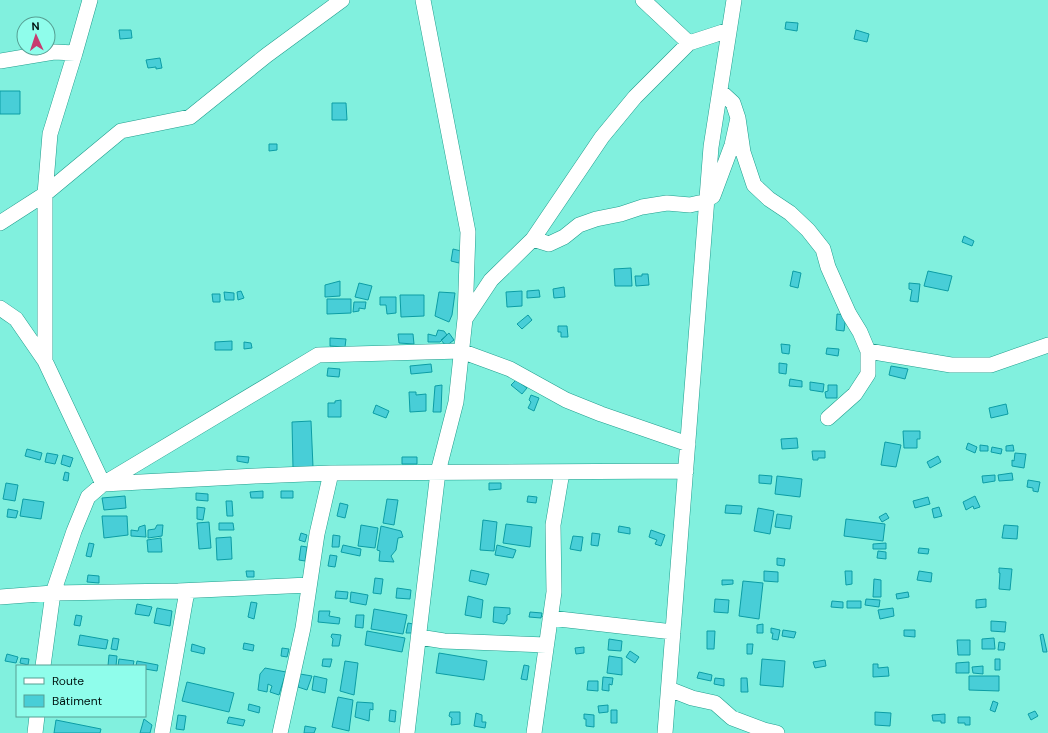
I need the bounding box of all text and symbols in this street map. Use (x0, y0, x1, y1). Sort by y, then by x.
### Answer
north arrow (16, 16, 56, 56)
text: N (31, 19, 40, 33)
legend (16, 665, 146, 717)
text: Route (52, 673, 84, 689)
text: Bâtiment (52, 693, 103, 709)

